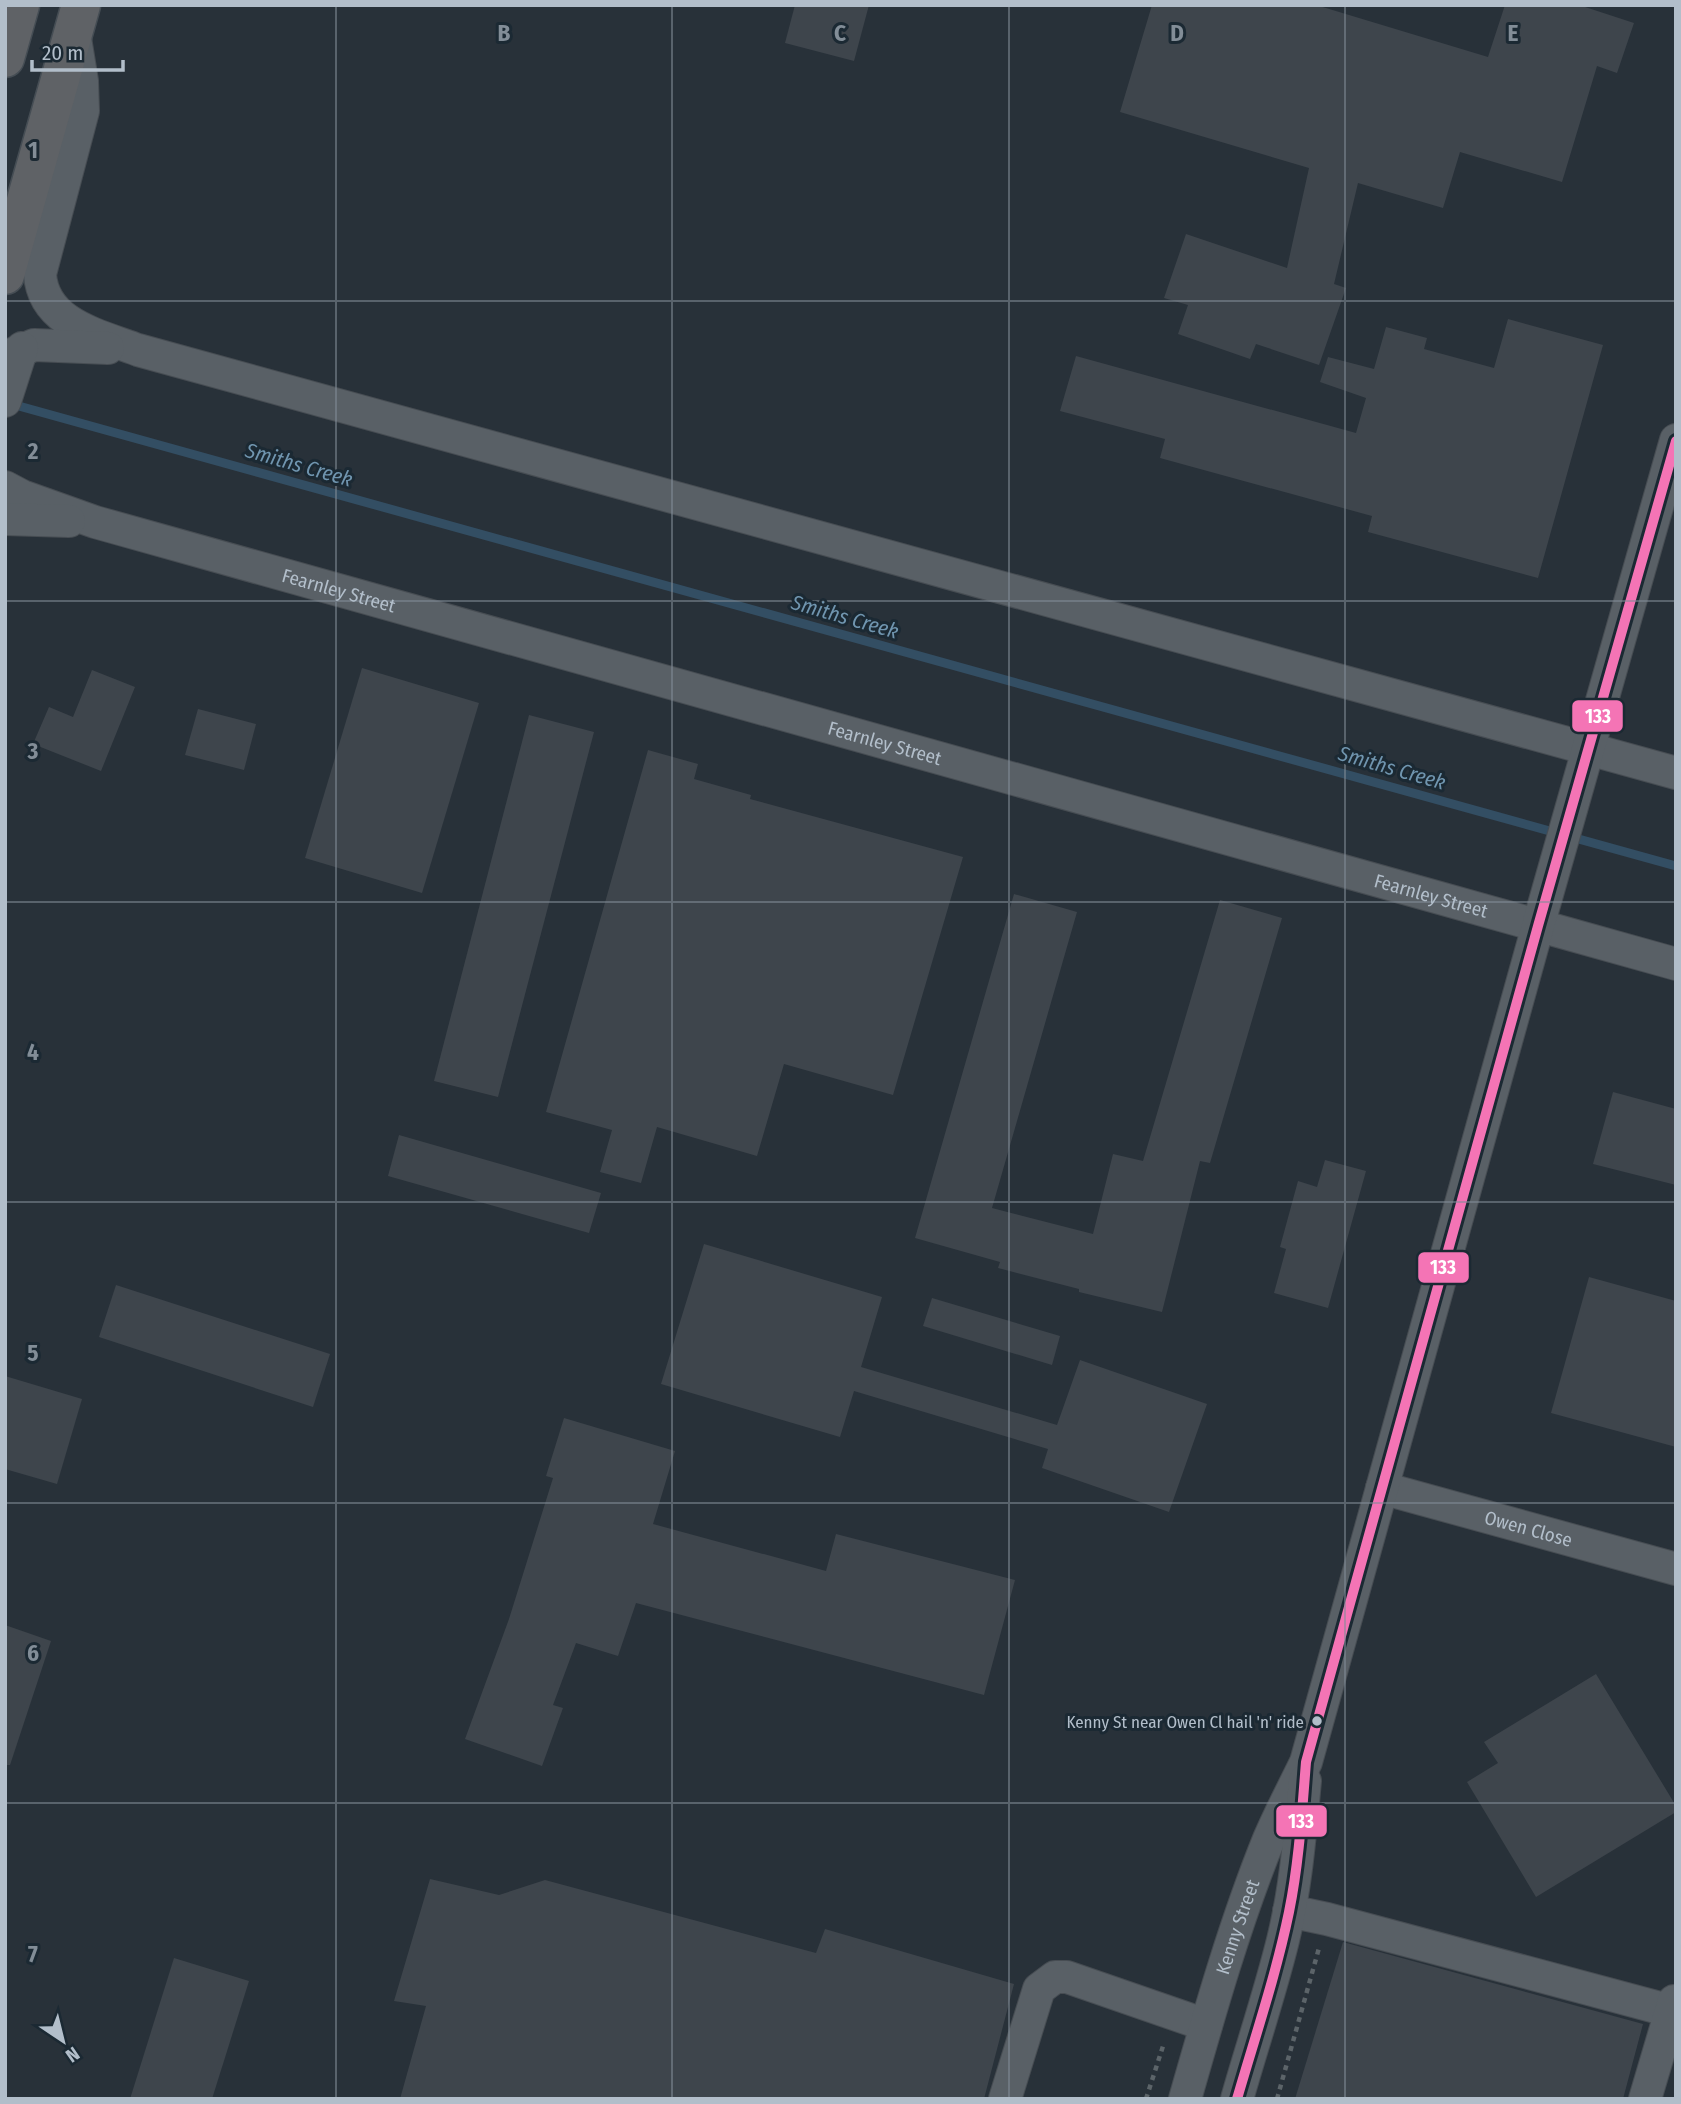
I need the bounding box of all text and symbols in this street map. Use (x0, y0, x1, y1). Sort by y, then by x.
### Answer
text: B (498, 19, 511, 47)
text: C (834, 19, 846, 47)
text: D (1170, 19, 1184, 47)
text: E (1508, 19, 1519, 47)
scale bar (32, 28, 122, 72)
text: 20 m (42, 40, 83, 66)
text: 1 (28, 136, 38, 164)
text: 2 (27, 437, 39, 465)
water label: Smiths Creek (241, 437, 356, 493)
street label: Fearnley Street (279, 564, 399, 618)
water label: Smiths Creek (787, 589, 902, 645)
line badge: 133 (1571, 699, 1624, 733)
text: 133 (1585, 705, 1611, 728)
street label: Fearnley Street (826, 717, 945, 770)
text: 3 (27, 737, 39, 765)
water label: Smiths Creek (1334, 740, 1449, 796)
street label: Fearnley Street (1372, 869, 1491, 923)
text: 4 (27, 1038, 39, 1066)
line badge: 133 (1417, 1251, 1470, 1284)
text: 133 (1430, 1256, 1456, 1279)
text: 5 (27, 1339, 39, 1367)
street label: Owen Close (1482, 1506, 1575, 1552)
text: 6 (27, 1639, 39, 1667)
place label: Kenny St near Owen Cl hail 'n' ride (1066, 1712, 1304, 1733)
marker: Kenny St near Owen Cl hail 'n' ride (1310, 1714, 1324, 1728)
line badge: 133 (1275, 1804, 1328, 1838)
text: 133 (1288, 1810, 1314, 1833)
street label: Kenny Street (1211, 1876, 1265, 1977)
text: 7 (28, 1940, 38, 1968)
north arrow (28, 2006, 98, 2076)
text: N (61, 2042, 84, 2067)

